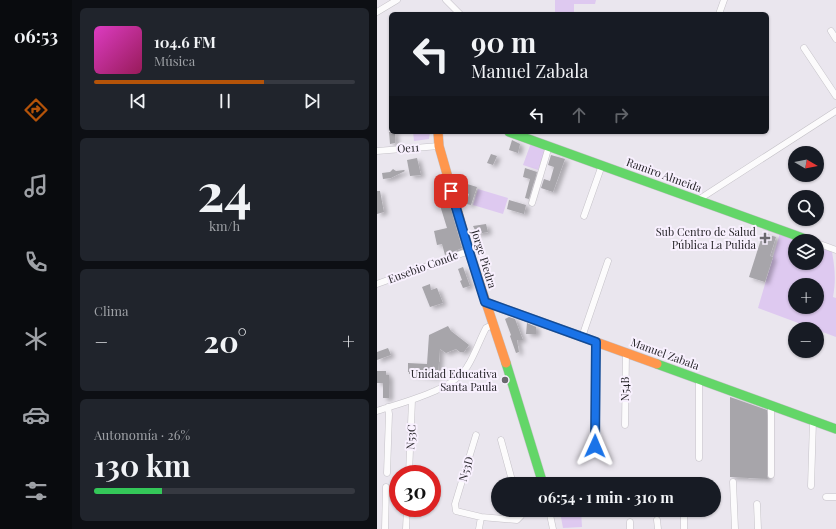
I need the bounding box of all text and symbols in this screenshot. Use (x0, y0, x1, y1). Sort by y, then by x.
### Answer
text: 90 m (471, 23, 536, 60)
text: 06:53 (14, 24, 58, 48)
icon: left (405, 28, 457, 80)
text: 104.6 FM (154, 32, 216, 52)
text: Música (154, 52, 195, 69)
text: Manuel Zabala (471, 59, 588, 83)
icon: previous (127, 90, 149, 112)
icon: pause (214, 90, 236, 112)
icon: next (301, 90, 323, 112)
icon: directions (22, 96, 50, 124)
icon: left (526, 104, 548, 126)
icon: ahead (568, 104, 590, 126)
icon: right (610, 104, 632, 126)
street label: Oe11 (397, 139, 419, 156)
north arrow (788, 146, 824, 182)
map controls (788, 146, 824, 358)
street label: Ramiro Almeida (624, 154, 704, 195)
text: 24 (197, 156, 252, 225)
icon: music (22, 172, 50, 200)
pin (434, 174, 468, 208)
icon: arrive (440, 180, 462, 202)
button: search (788, 190, 824, 226)
text: km/h (209, 217, 240, 234)
place label: Sub Centro de Salud Pública La Pulida (656, 224, 757, 252)
street label: Jorge Piedra (468, 227, 501, 290)
marker: Sub Centro de Salud Pública La Pulida (759, 232, 771, 244)
button: layers (788, 234, 824, 270)
street label: Eusebio Conde (386, 247, 461, 286)
icon: phone (22, 248, 50, 276)
button: + (788, 278, 824, 314)
text: Clima (94, 302, 129, 319)
text: 20° (204, 321, 247, 361)
button: − (788, 322, 824, 358)
icon: climate (22, 325, 50, 353)
text: − (94, 326, 108, 356)
text: + (342, 326, 355, 356)
street label: Manuel Zabala (629, 334, 702, 373)
place label: Unidad Educativa Santa Paula (411, 366, 498, 394)
marker: Unidad Educativa Santa Paula (500, 375, 510, 385)
street label: N54B (617, 377, 632, 401)
icon: car (22, 401, 50, 429)
street label: N53C (402, 424, 419, 450)
position arrow (574, 425, 616, 467)
text: Autonomía · 26% (94, 426, 190, 443)
text: 130 km (94, 445, 191, 485)
street label: N53D (455, 455, 476, 483)
speed limit sign: 30 (389, 465, 441, 517)
icon: filters (22, 477, 50, 505)
text: 06:54 · 1 min · 310 m (538, 487, 674, 507)

